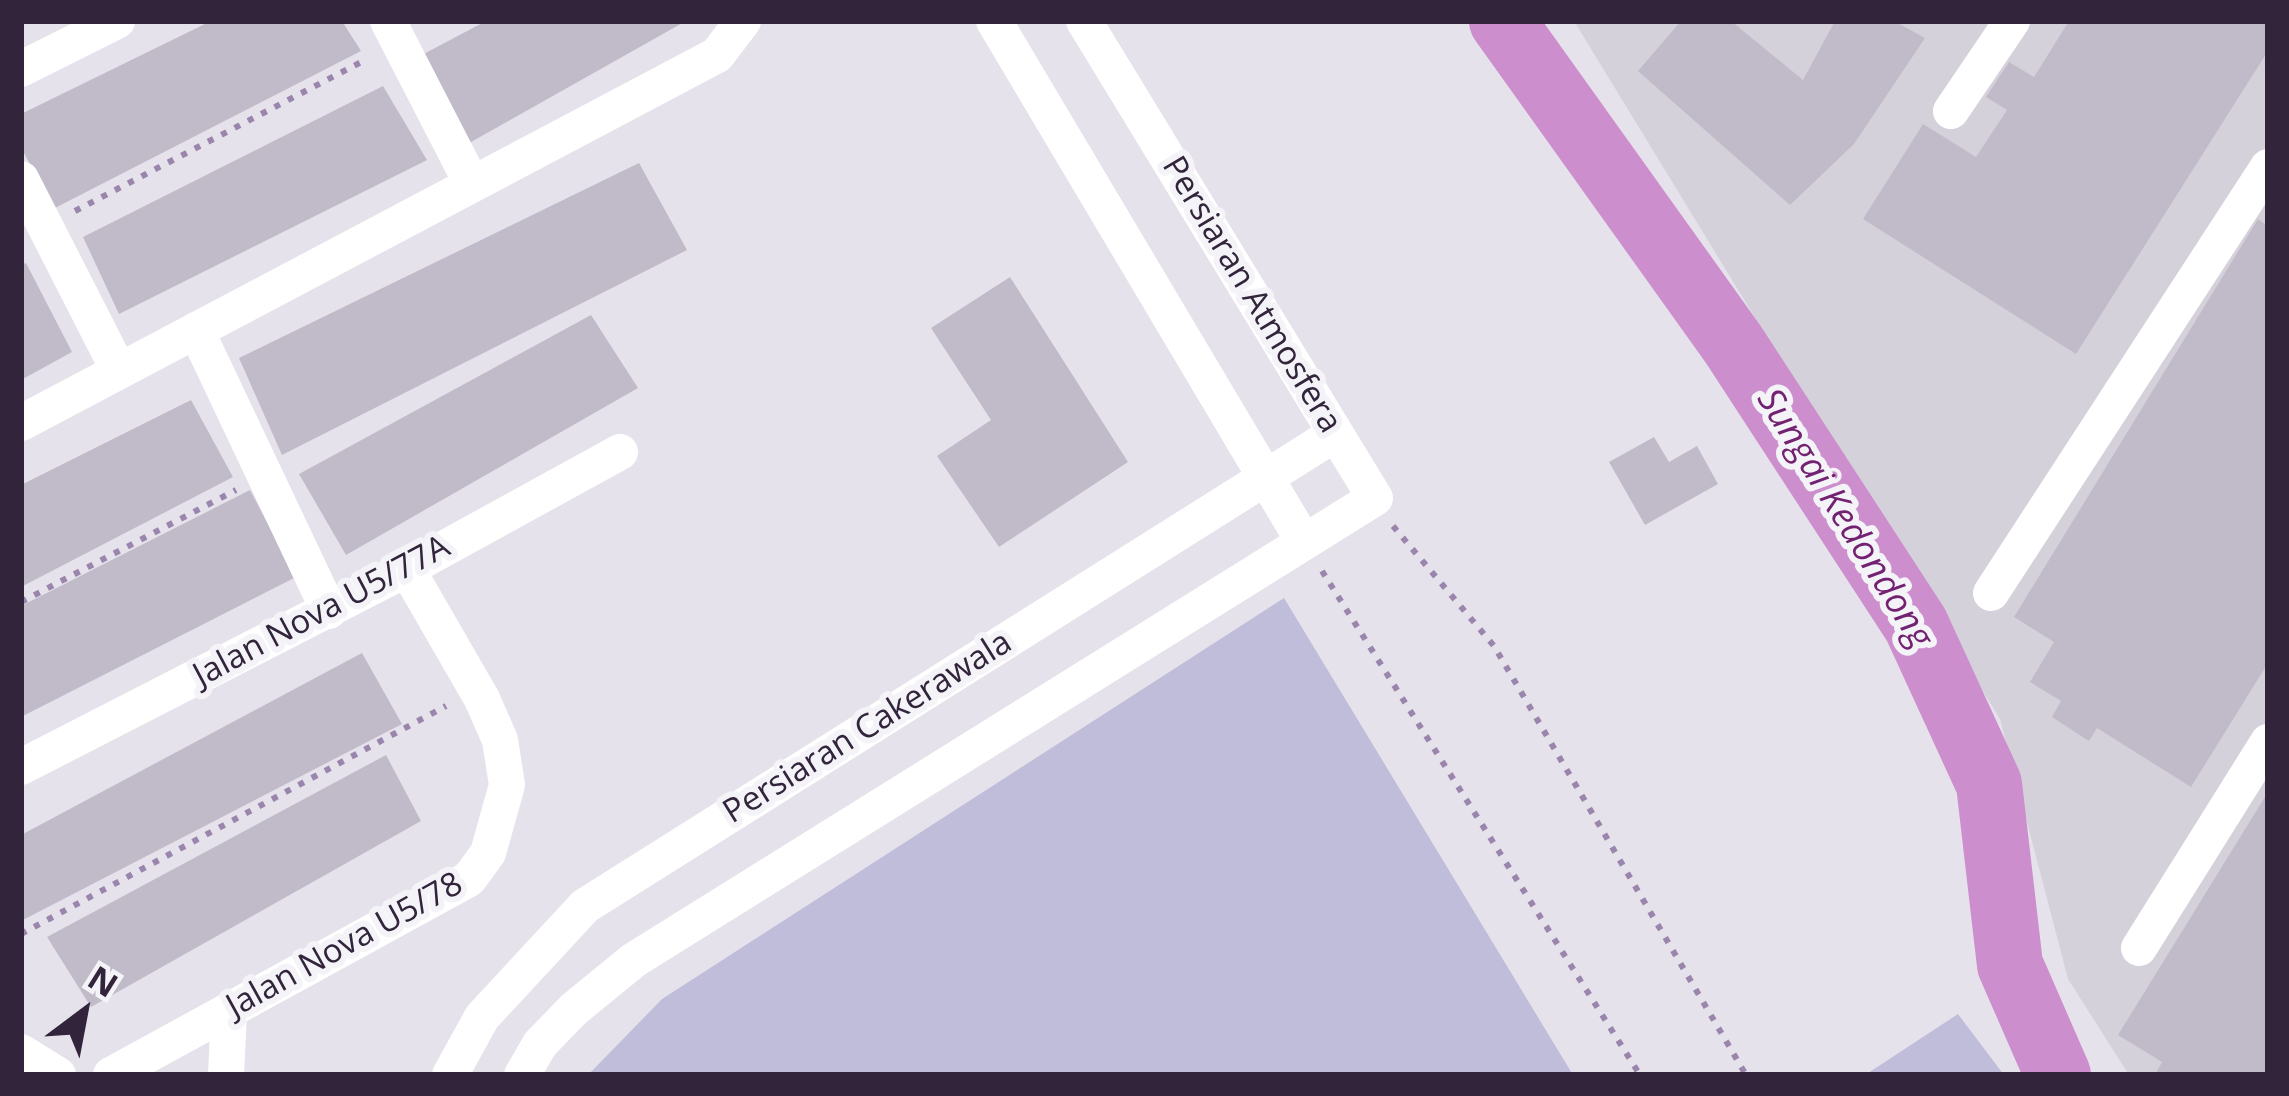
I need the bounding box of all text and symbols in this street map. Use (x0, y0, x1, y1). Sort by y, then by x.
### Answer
street label: Persiaran Atmosfera (1153, 150, 1349, 440)
water label: Sungai Kedondong (1747, 381, 1941, 657)
street label: Jalan Nova U5/77A (187, 528, 457, 696)
street label: Persiaran Cakerawala (717, 623, 1019, 833)
street label: Jalan Nova U5/78 (220, 865, 470, 1027)
north arrow (24, 952, 144, 1072)
text: N (80, 955, 127, 1007)

